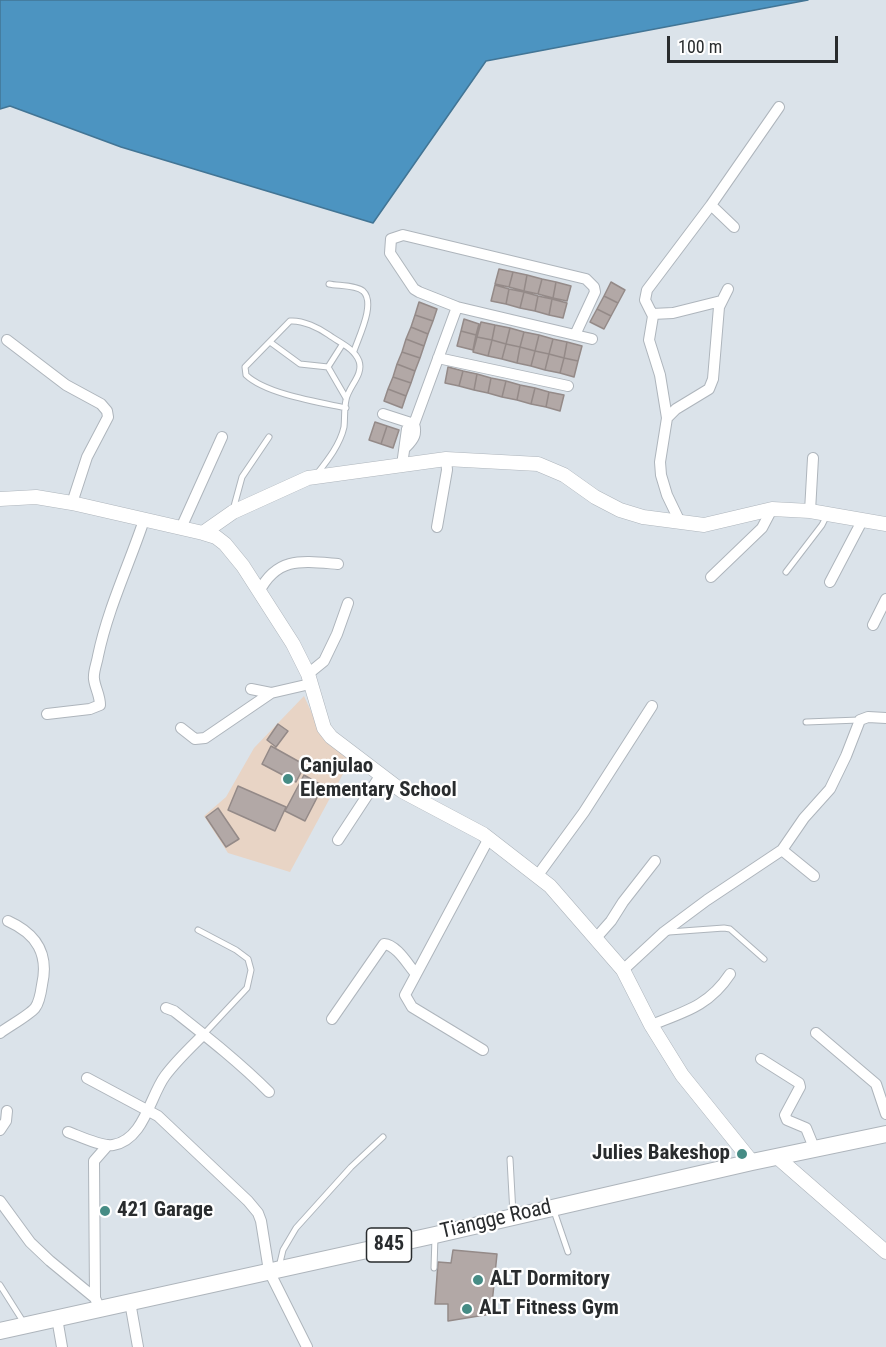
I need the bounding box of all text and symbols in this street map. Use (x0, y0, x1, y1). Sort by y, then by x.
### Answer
scale bar (670, 24, 841, 62)
text: 100 m (678, 36, 722, 57)
place label: Canjulao Elementary School (300, 754, 457, 804)
marker: Canjulao Elementary School (281, 772, 295, 786)
place label: Julies Bakeshop (592, 1141, 730, 1167)
marker: Julies Bakeshop (735, 1147, 749, 1161)
street label: Tiangge Road (438, 1195, 554, 1245)
place label: 421 Garage (117, 1198, 213, 1224)
marker: 421 Garage (98, 1204, 112, 1218)
road number: 845 (366, 1228, 412, 1262)
place label: ALT Dormitory (490, 1267, 610, 1293)
marker: ALT Dormitory (471, 1273, 485, 1287)
place label: ALT Fitness Gym (479, 1296, 619, 1322)
marker: ALT Fitness Gym (460, 1302, 474, 1316)

